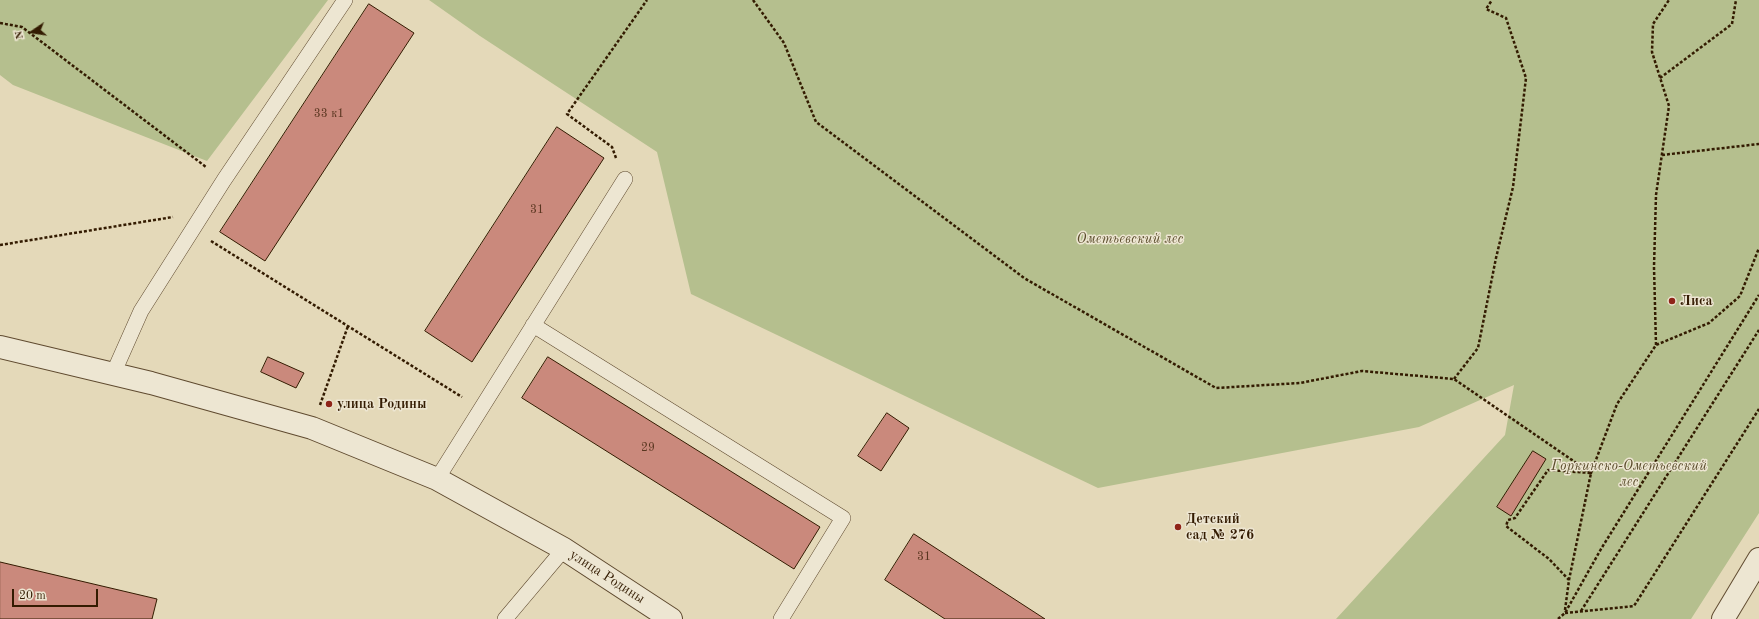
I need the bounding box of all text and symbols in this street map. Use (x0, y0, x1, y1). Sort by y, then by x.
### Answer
north arrow (12, 12, 52, 52)
text: N (14, 29, 26, 40)
house number: 33 к1 (314, 107, 344, 121)
house number: 31 (530, 203, 544, 217)
park label: Ометьевский лес (1077, 231, 1183, 247)
place label: Лиса (1680, 293, 1713, 309)
marker: Лиса (1667, 296, 1677, 306)
place label: улица Родины (337, 396, 427, 412)
marker: улица Родины (324, 399, 334, 409)
house number: 29 (641, 441, 655, 455)
park label: Горкинско-Ометьевский лес (1551, 458, 1707, 490)
place label: Детский сад № 276 (1186, 511, 1254, 544)
marker: Детский сад № 276 (1173, 522, 1183, 532)
street label: улица Родины (566, 546, 648, 608)
house number: 31 (917, 550, 931, 564)
scale bar (14, 581, 100, 607)
text: 20 m (19, 590, 46, 602)

